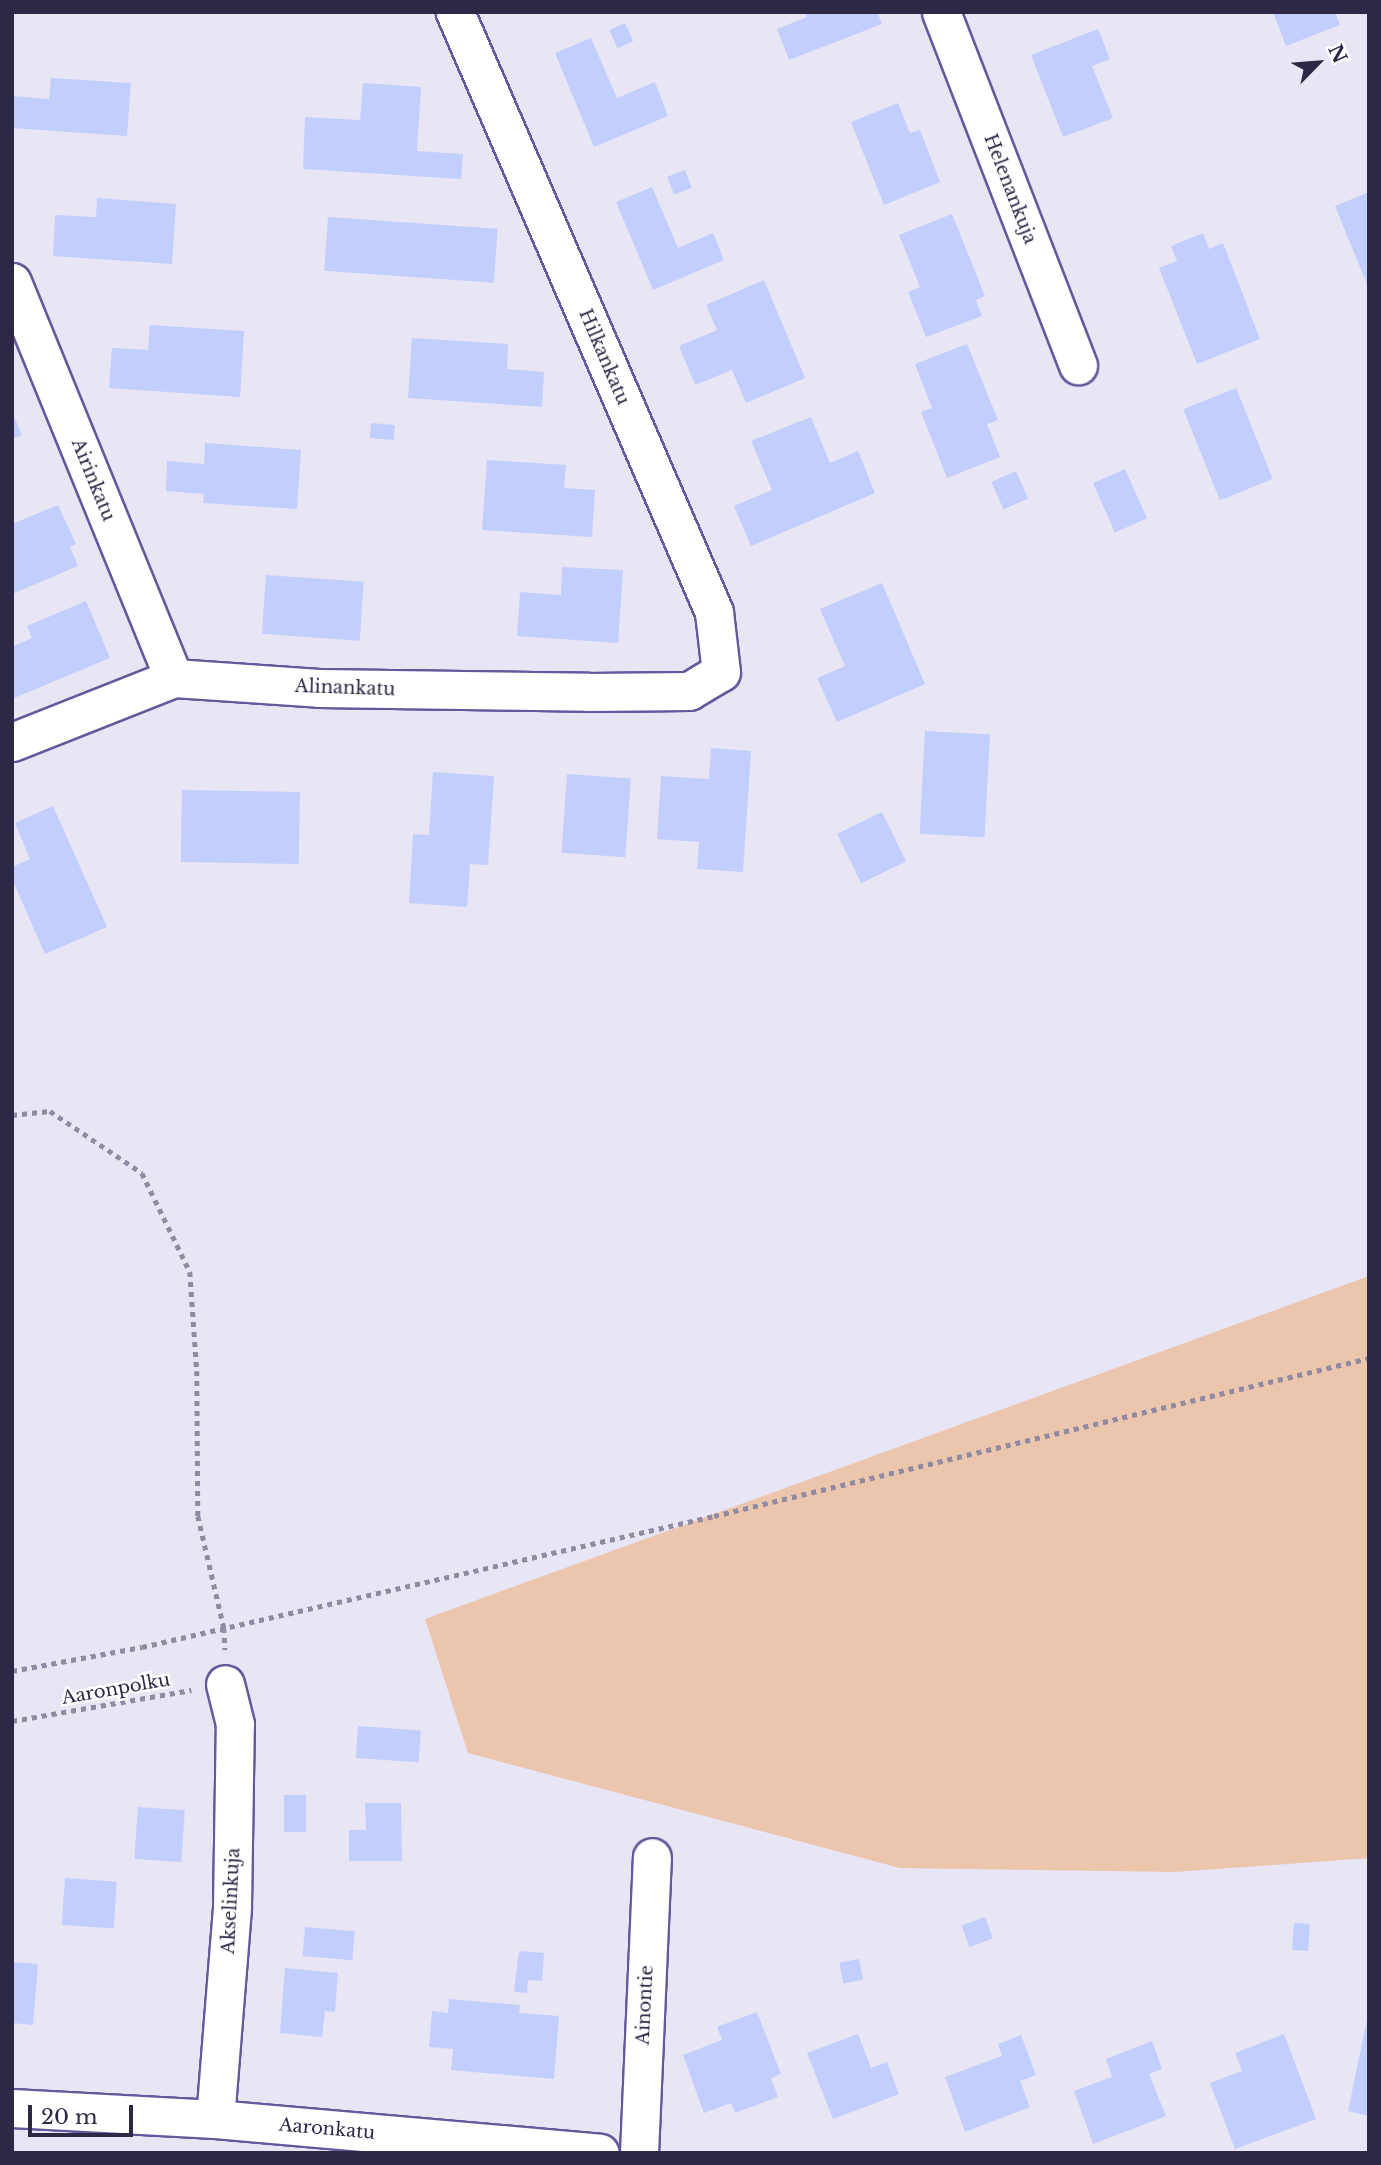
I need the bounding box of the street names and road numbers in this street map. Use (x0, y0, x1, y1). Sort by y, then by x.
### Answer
street label: Helenankuja (979, 131, 1041, 247)
street label: Hilkankatu (574, 306, 634, 408)
street label: Airinkatu (67, 436, 119, 524)
street label: Alinankatu (294, 675, 396, 701)
street label: Aaronpolku (60, 1669, 172, 1709)
street label: Akselinkuja (217, 1847, 245, 1955)
street label: Ainontie (632, 1965, 658, 2045)
street label: Aaronkatu (278, 2114, 376, 2144)

